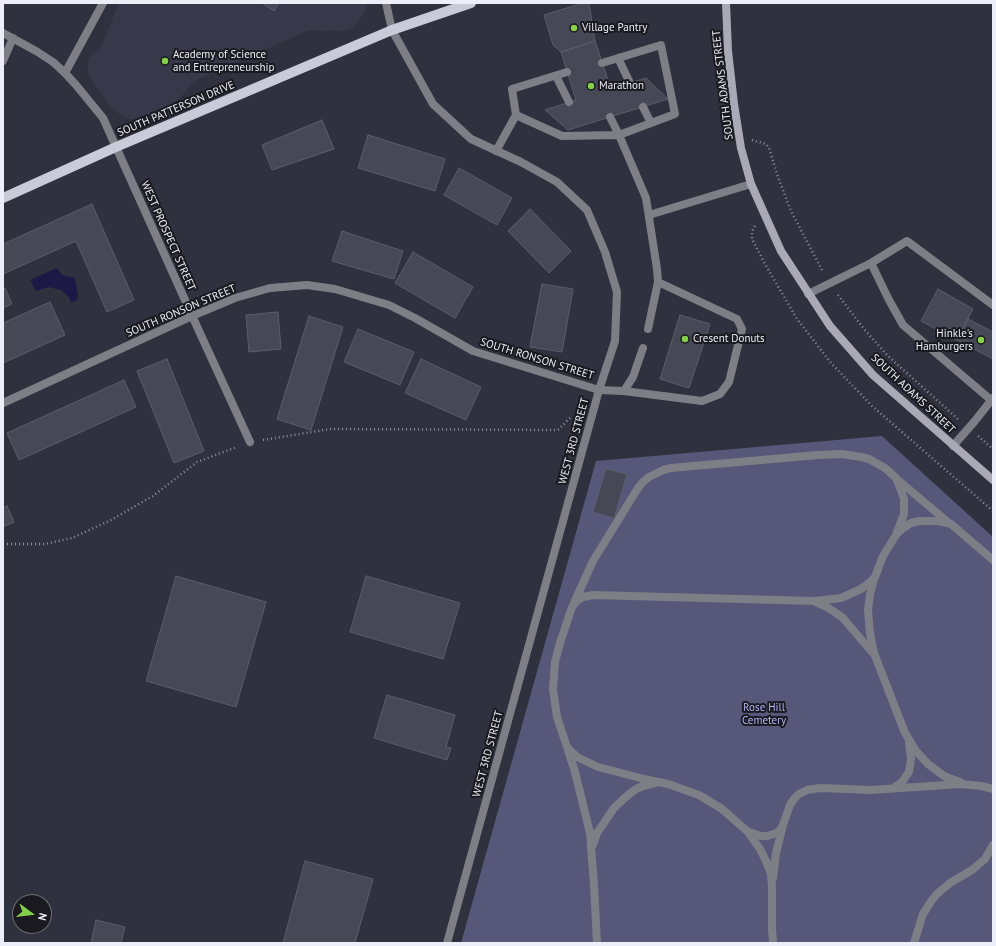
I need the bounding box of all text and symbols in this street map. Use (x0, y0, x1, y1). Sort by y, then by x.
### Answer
place label: Village Pantry (582, 21, 647, 35)
marker: Village Pantry (569, 23, 579, 33)
street label: SOUTH ADAMS STREET (710, 29, 736, 141)
place label: Academy of Science and Entrepreneurship (173, 48, 274, 74)
marker: Academy of Science and Entrepreneurship (160, 56, 170, 66)
street label: SOUTH PATTERSON DRIVE (116, 78, 236, 140)
place label: Marathon (599, 79, 644, 93)
marker: Marathon (586, 81, 596, 91)
street label: WEST PROSPECT STREET (138, 179, 198, 293)
street label: SOUTH RONSON STREET (124, 282, 238, 340)
place label: Hinkle's Hamburgers (916, 327, 973, 353)
place label: Cresent Donuts (693, 332, 765, 346)
marker: Cresent Donuts (680, 334, 690, 344)
street label: SOUTH RONSON STREET (479, 335, 595, 383)
marker: Hinkle's Hamburgers (976, 335, 986, 345)
street label: SOUTH ADAMS STREET (868, 351, 958, 437)
street label: WEST 3RD STREET (556, 396, 592, 486)
park label: Rose Hill Cemetery (742, 701, 786, 727)
street label: WEST 3RD STREET (470, 709, 506, 799)
north arrow (12, 894, 52, 934)
text: N (35, 912, 50, 922)

